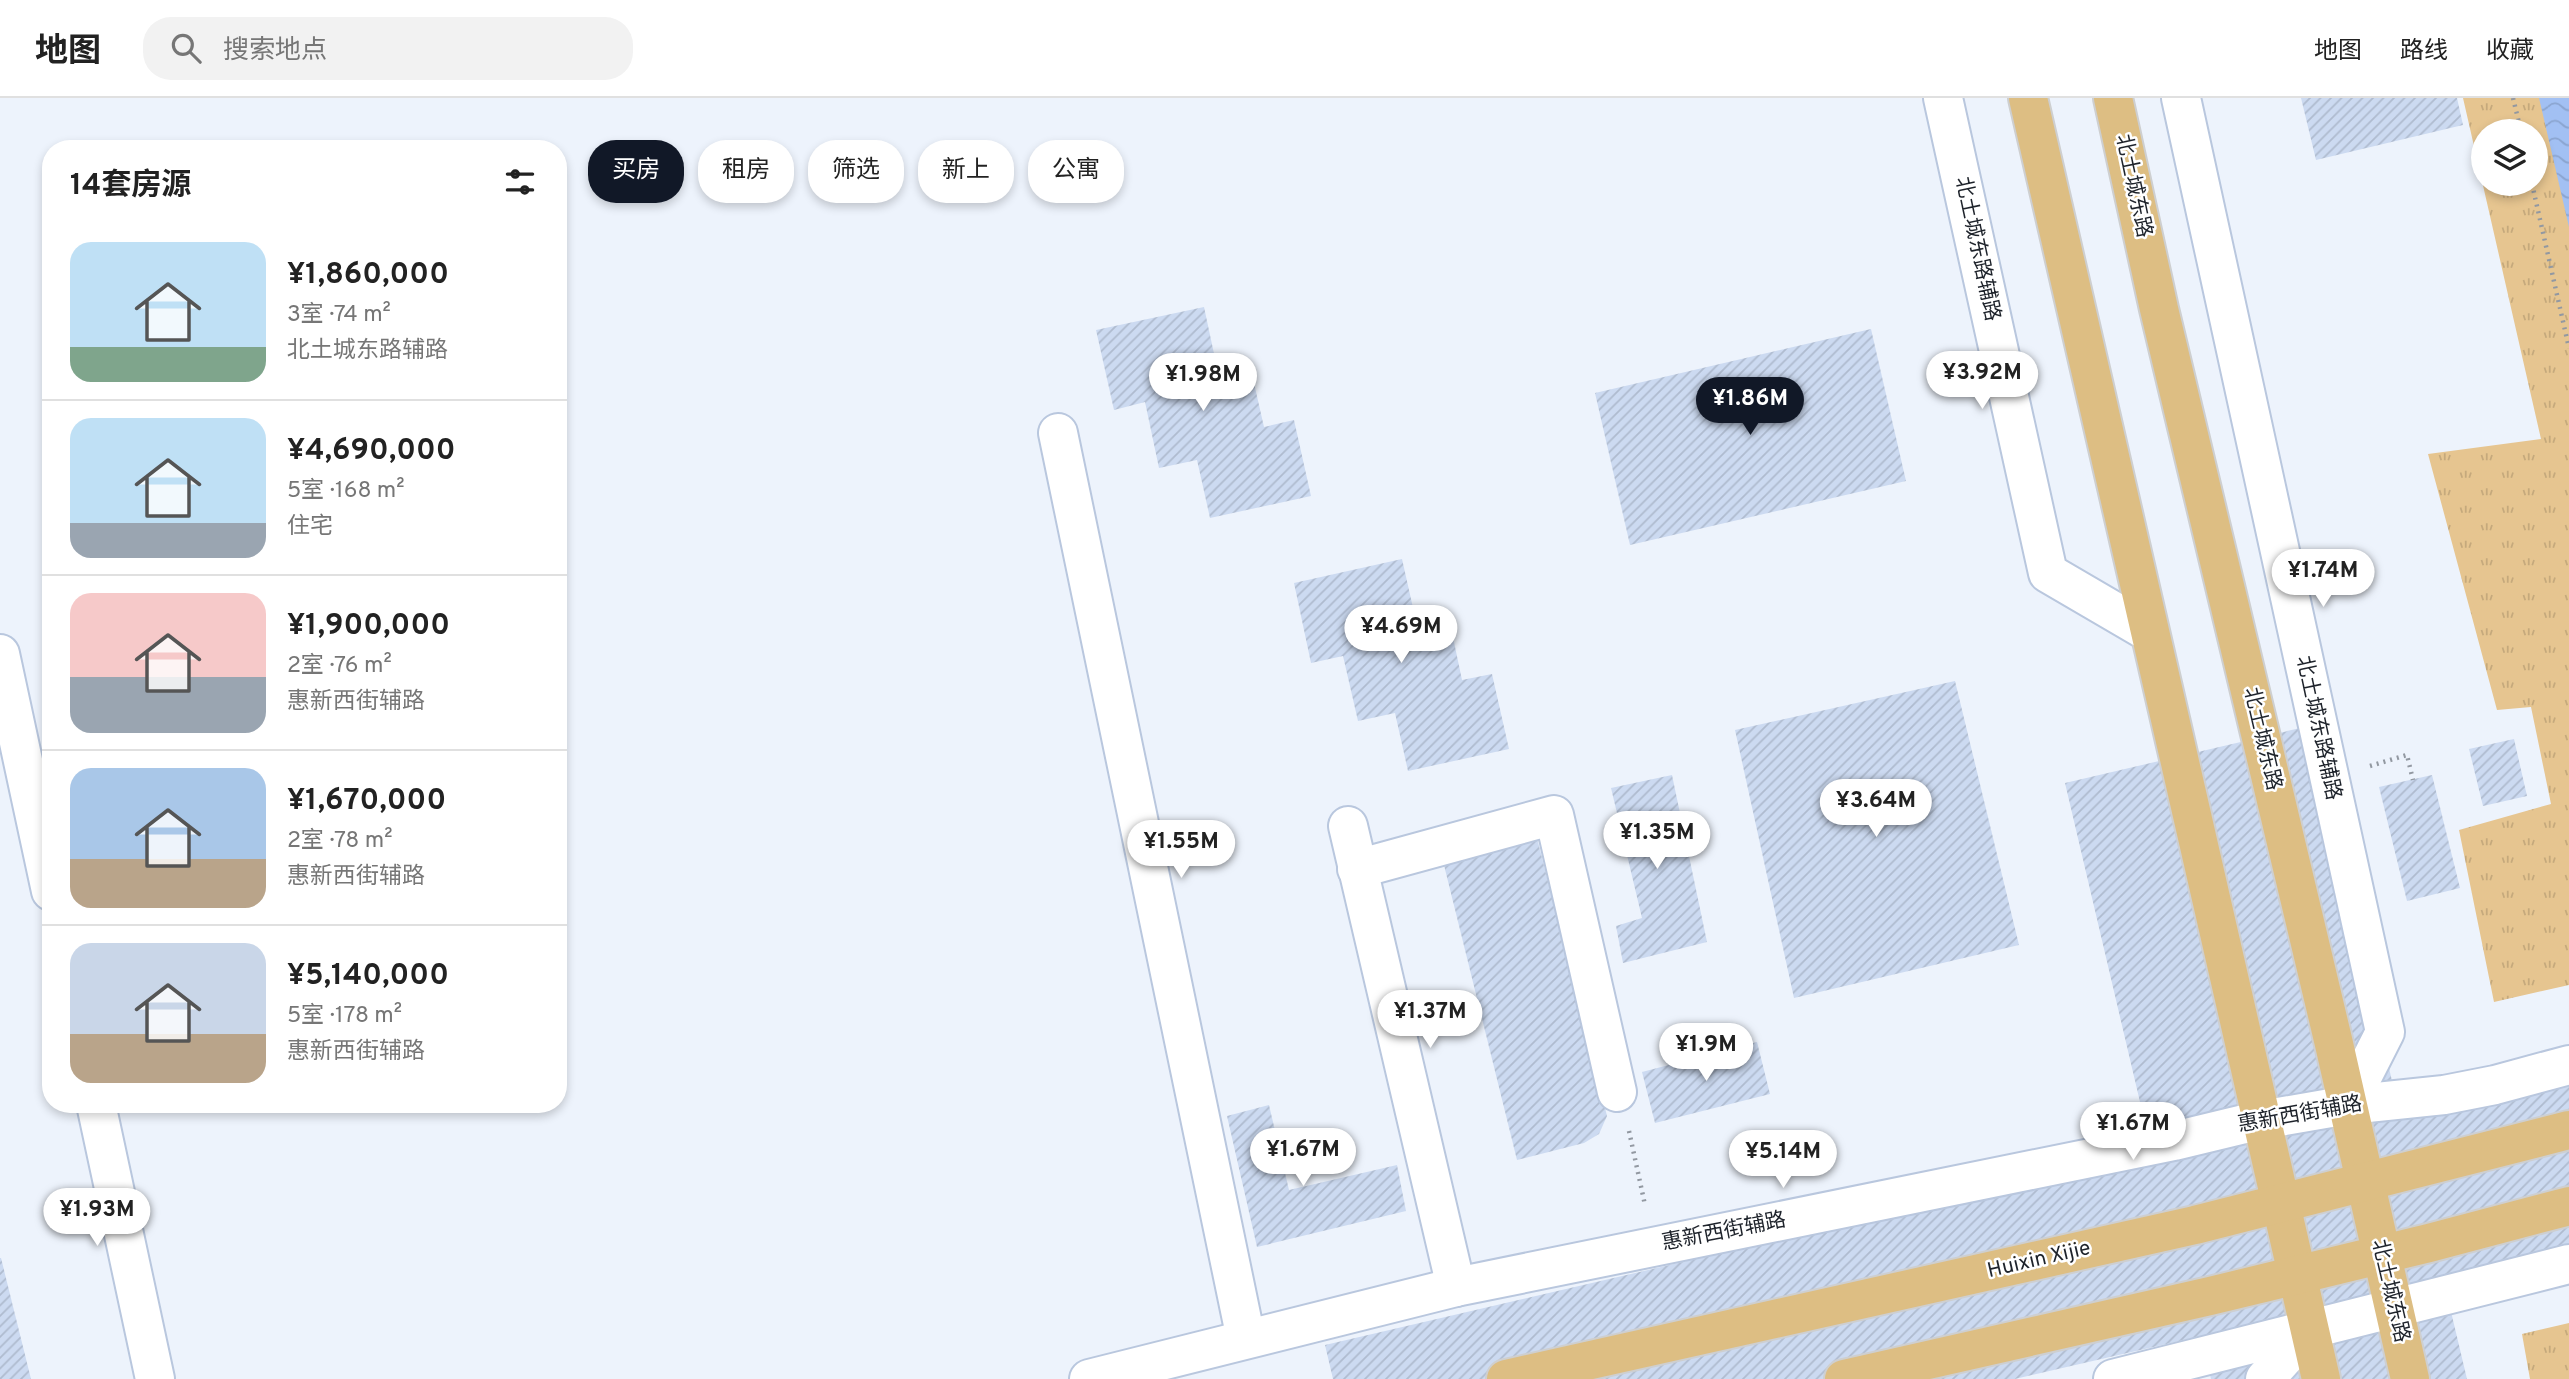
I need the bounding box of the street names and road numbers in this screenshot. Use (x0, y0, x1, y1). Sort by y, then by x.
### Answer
street label: 北土城东路 (2109, 132, 2157, 240)
street label: 北土城东路辅路 (1949, 174, 2005, 324)
street label: 北土城东路辅路 (2290, 653, 2346, 803)
street label: 北土城东路 (2237, 685, 2287, 793)
street label: 惠新西街辅路 (2236, 1091, 2364, 1139)
street label: 惠新西街辅路 (1660, 1207, 1788, 1257)
street label: Huixin Xijie (1985, 1235, 2093, 1285)
street label: 北土城东路 (2365, 1237, 2415, 1345)

